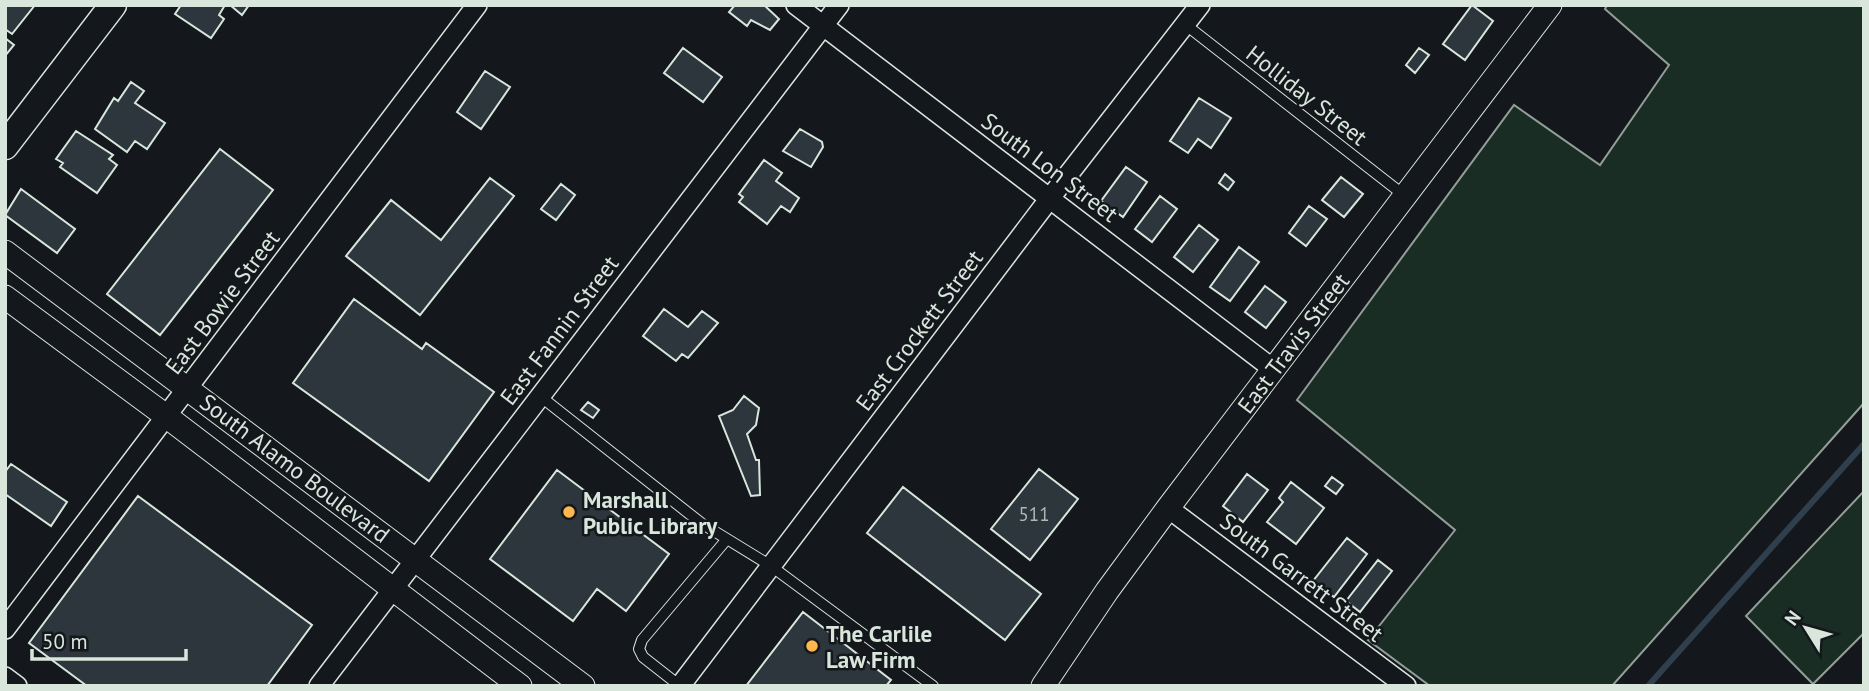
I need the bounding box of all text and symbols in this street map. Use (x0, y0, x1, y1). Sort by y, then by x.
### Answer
street label: Holliday Street (1241, 39, 1374, 151)
street label: South Lon Street (976, 106, 1124, 228)
street label: East Bowie Street (159, 224, 286, 380)
street label: East Crockett Street (849, 244, 989, 416)
street label: East Fannin Street (493, 249, 625, 410)
street label: East Travis Street (1231, 267, 1355, 419)
street label: South Alamo Boulevard (194, 387, 396, 549)
place label: Marshall Public Library (583, 485, 718, 540)
house number: 511 (1018, 502, 1050, 526)
marker: Marshall Public Library (561, 504, 577, 520)
street label: South Garrett Street (1215, 506, 1389, 648)
north arrow (1771, 593, 1841, 663)
text: N (1779, 606, 1806, 630)
scale bar (32, 618, 186, 662)
place label: The Carlile Law Firm (826, 619, 932, 674)
text: 50 m (42, 628, 88, 655)
marker: The Carlile Law Firm (804, 638, 820, 654)

